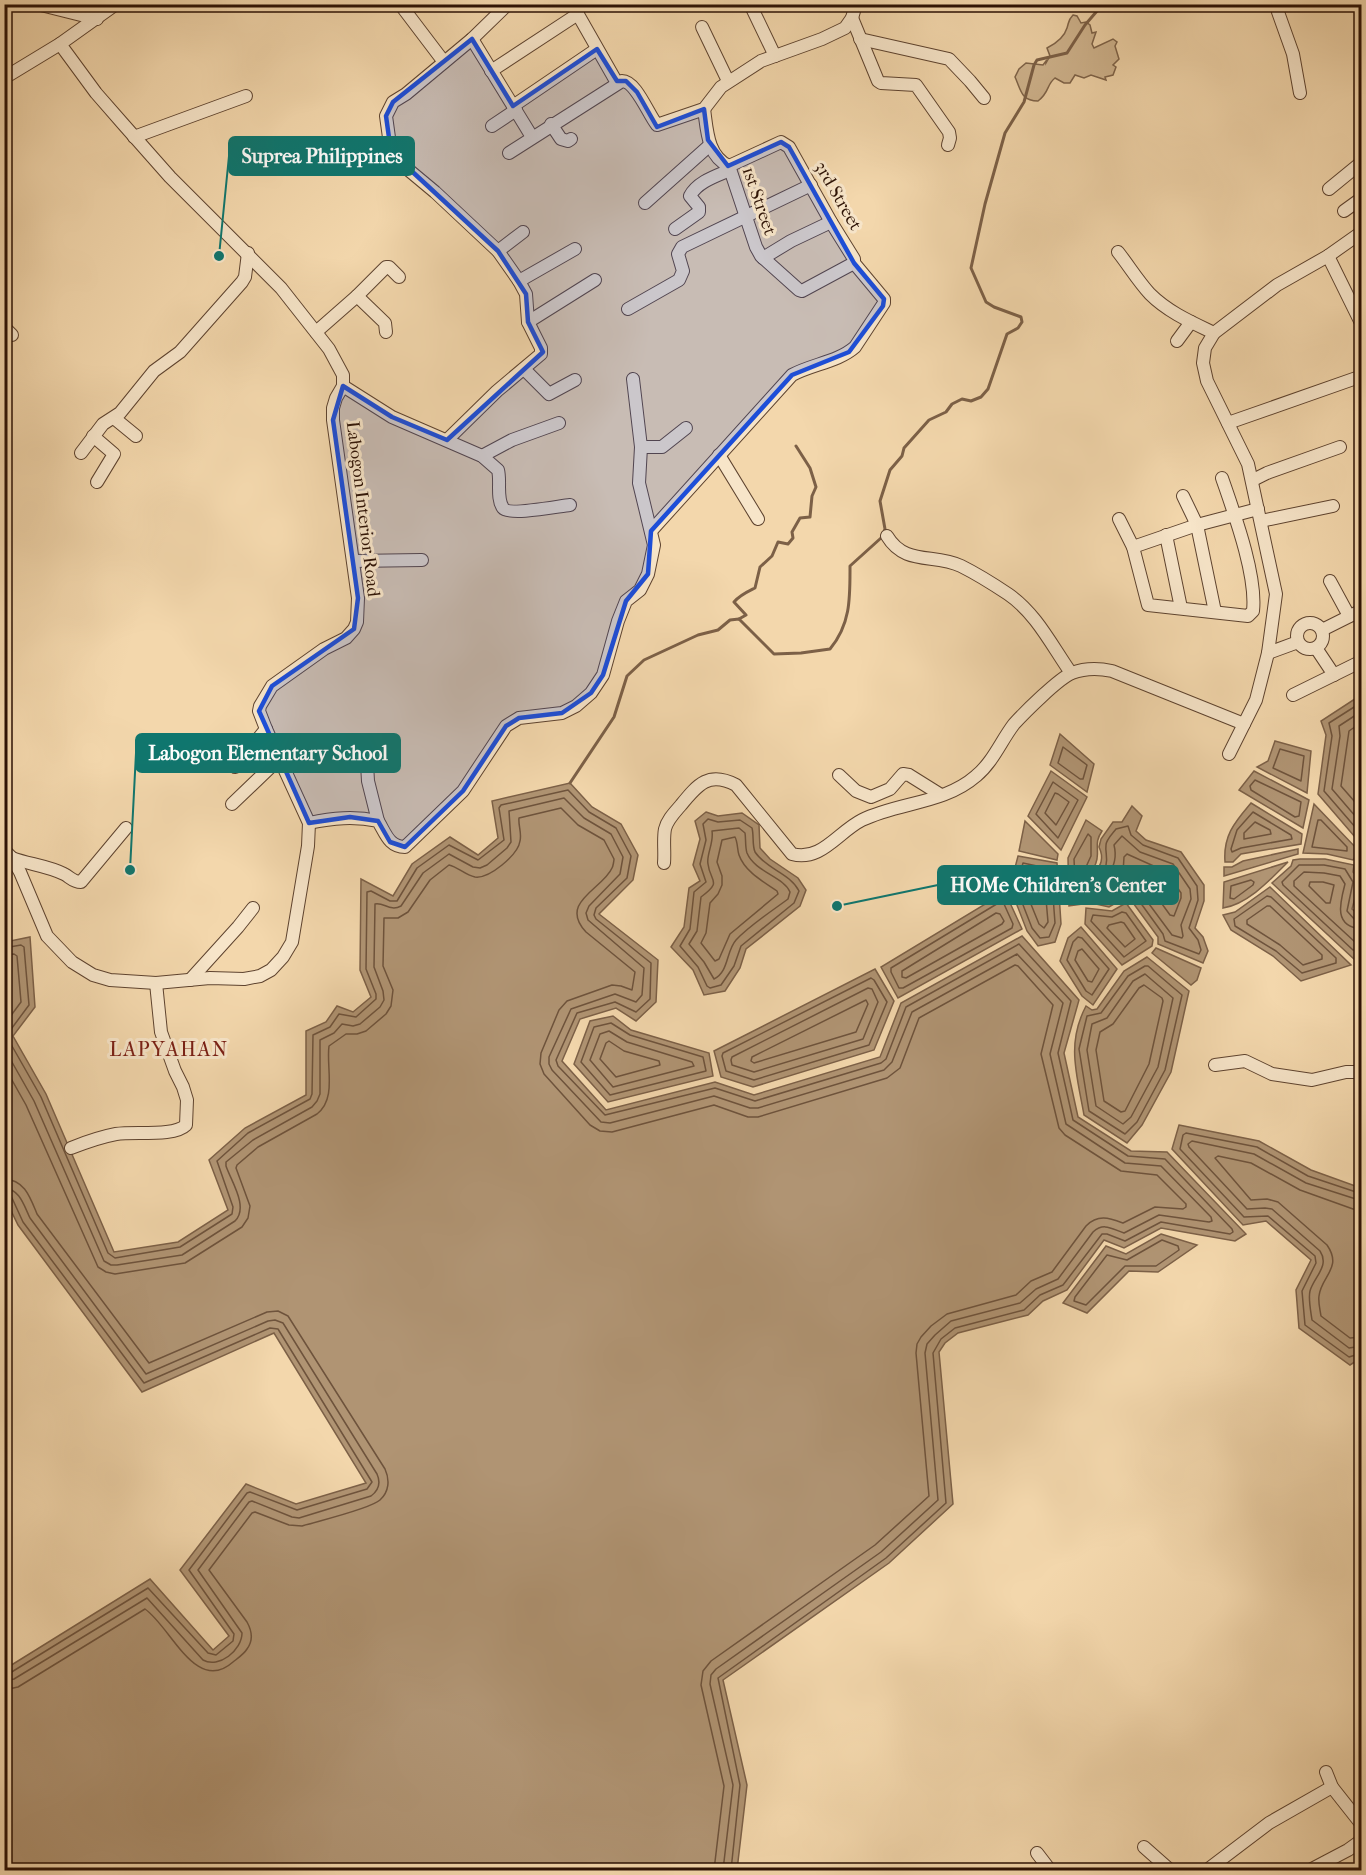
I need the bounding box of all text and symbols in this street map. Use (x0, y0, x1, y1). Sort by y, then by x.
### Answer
callout: Suprea Philippines (229, 137, 414, 175)
text: Suprea Philippines (241, 145, 403, 168)
street label: 3rd Street (810, 158, 866, 235)
street label: 1st Street (738, 164, 781, 238)
street label: Labogon Interior Road (342, 420, 384, 598)
callout: Labogon Elementary School (136, 734, 400, 772)
text: Labogon Elementary School (148, 742, 388, 765)
callout: HOMe Children's Center (938, 866, 1178, 904)
text: HOMe Children's Center (950, 874, 1167, 897)
district label: LAPYAHAN (109, 1038, 229, 1061)

